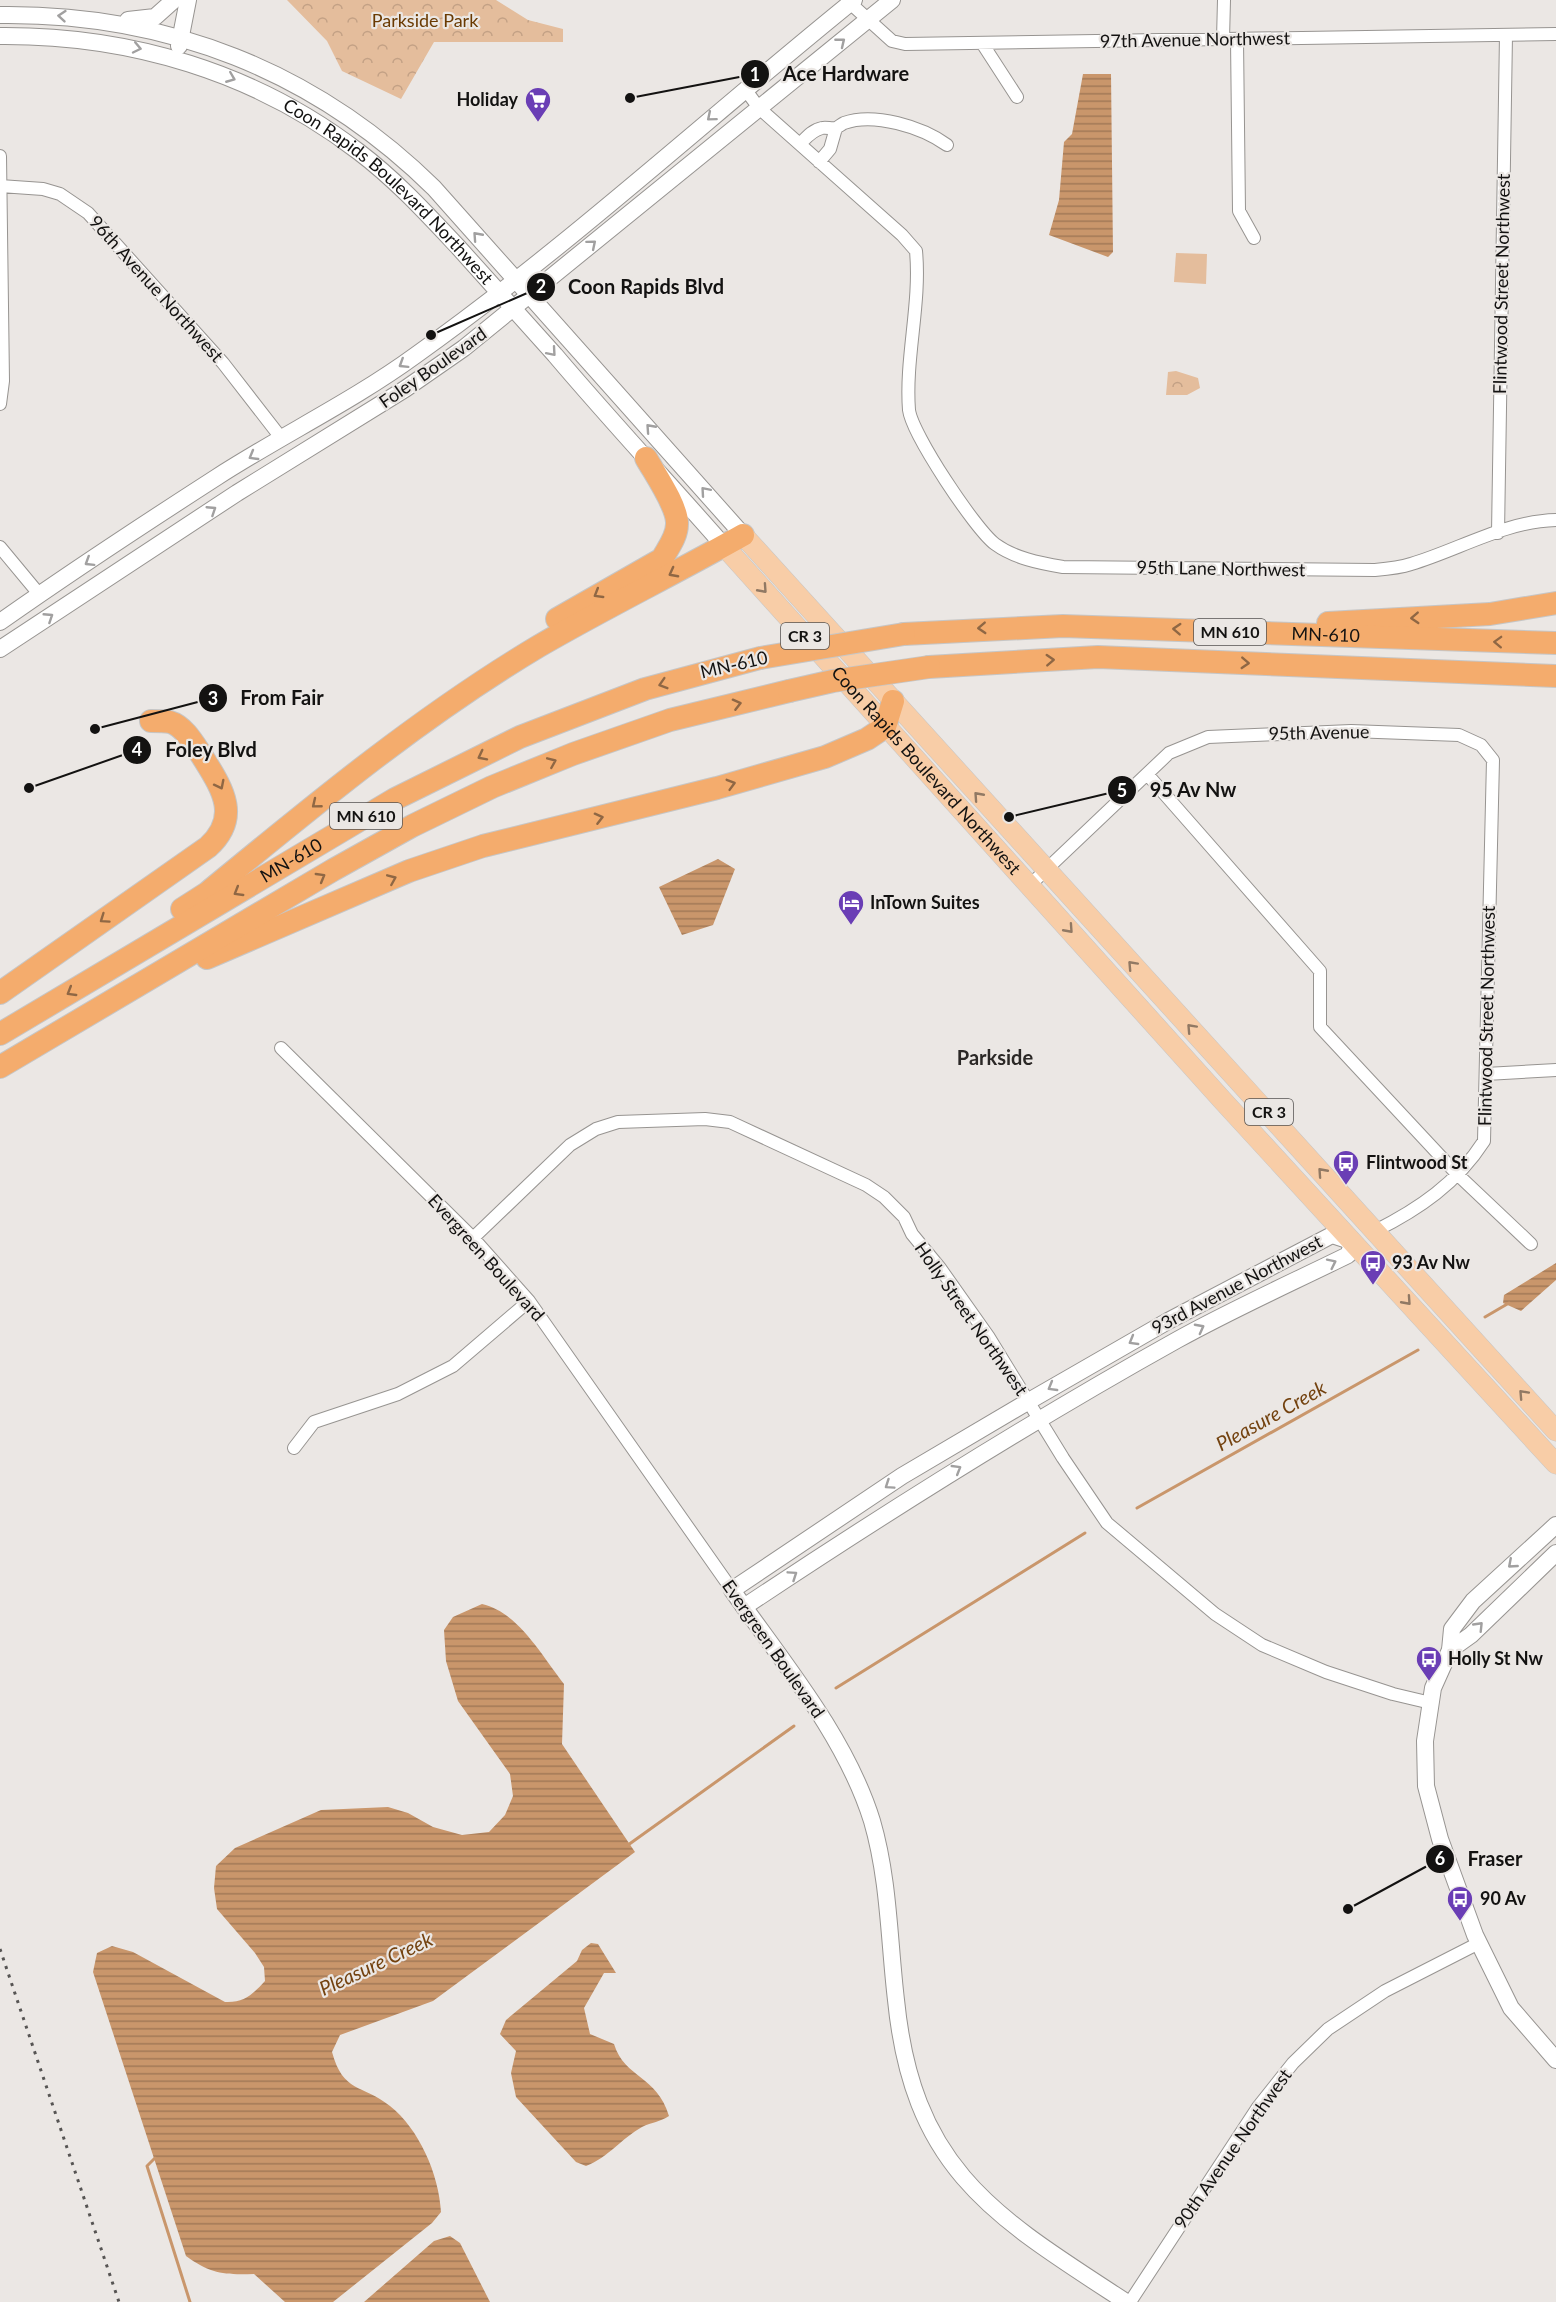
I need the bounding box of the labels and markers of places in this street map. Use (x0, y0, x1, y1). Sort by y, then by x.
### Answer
callout: Ace Hardware (740, 55, 921, 93)
supermarket icon: Holiday (523, 85, 553, 123)
place label: Holiday (456, 88, 519, 110)
callout: Coon Rapids Blvd (526, 268, 736, 306)
callout: From Fair (198, 679, 336, 717)
callout: Foley Blvd (122, 731, 269, 769)
callout: 95 Av Nw (1107, 771, 1249, 809)
hotel icon: InTown Suites (836, 888, 866, 926)
place label: InTown Suites (870, 891, 980, 913)
bus stop icon: Flintwood St (1331, 1148, 1361, 1186)
place label: Flintwood St (1366, 1151, 1468, 1173)
bus stop icon: 93 Av Nw (1358, 1248, 1388, 1286)
place label: 93 Av Nw (1392, 1251, 1471, 1273)
bus stop icon: Holly St Nw (1414, 1644, 1444, 1682)
place label: Holly St Nw (1448, 1647, 1544, 1669)
callout: Fraser (1425, 1840, 1534, 1878)
bus stop icon: 90 Av (1445, 1884, 1475, 1922)
place label: 90 Av (1480, 1887, 1526, 1909)

